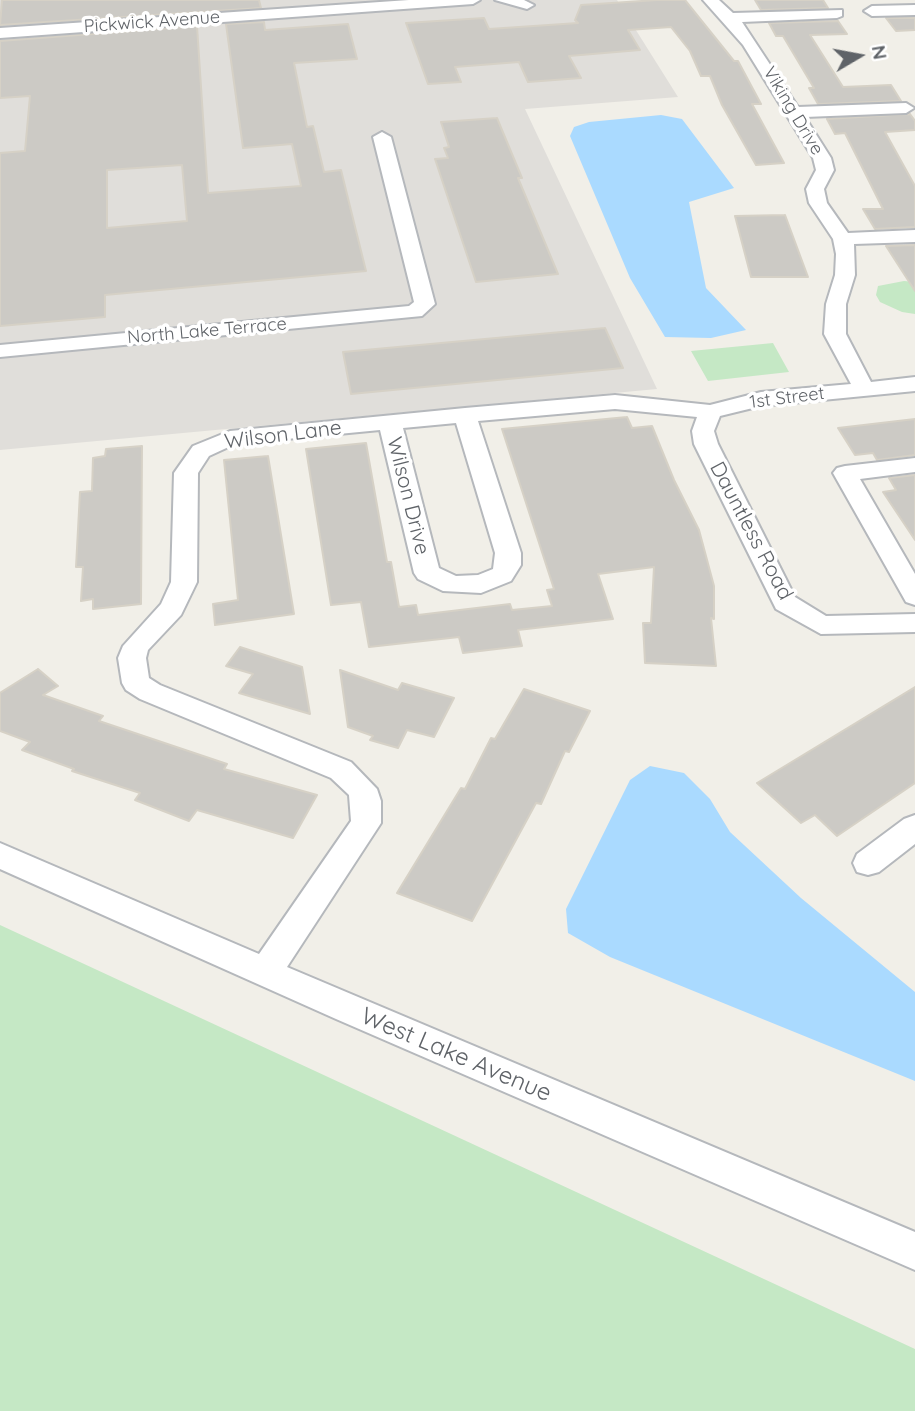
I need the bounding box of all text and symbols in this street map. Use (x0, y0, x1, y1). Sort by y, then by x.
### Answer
street label: Pickwick Avenue (83, 6, 221, 38)
north arrow (824, 21, 894, 91)
text: N (867, 43, 893, 61)
street label: Viking Drive (758, 63, 828, 159)
street label: North Lake Terrace (126, 313, 288, 349)
street label: 1st Street (748, 383, 826, 413)
street label: Wilson Lane (223, 415, 343, 455)
street label: Wilson Drive (381, 434, 435, 558)
street label: Dauntless Road (704, 458, 798, 604)
street label: West Lake Avenue (356, 1002, 556, 1108)

